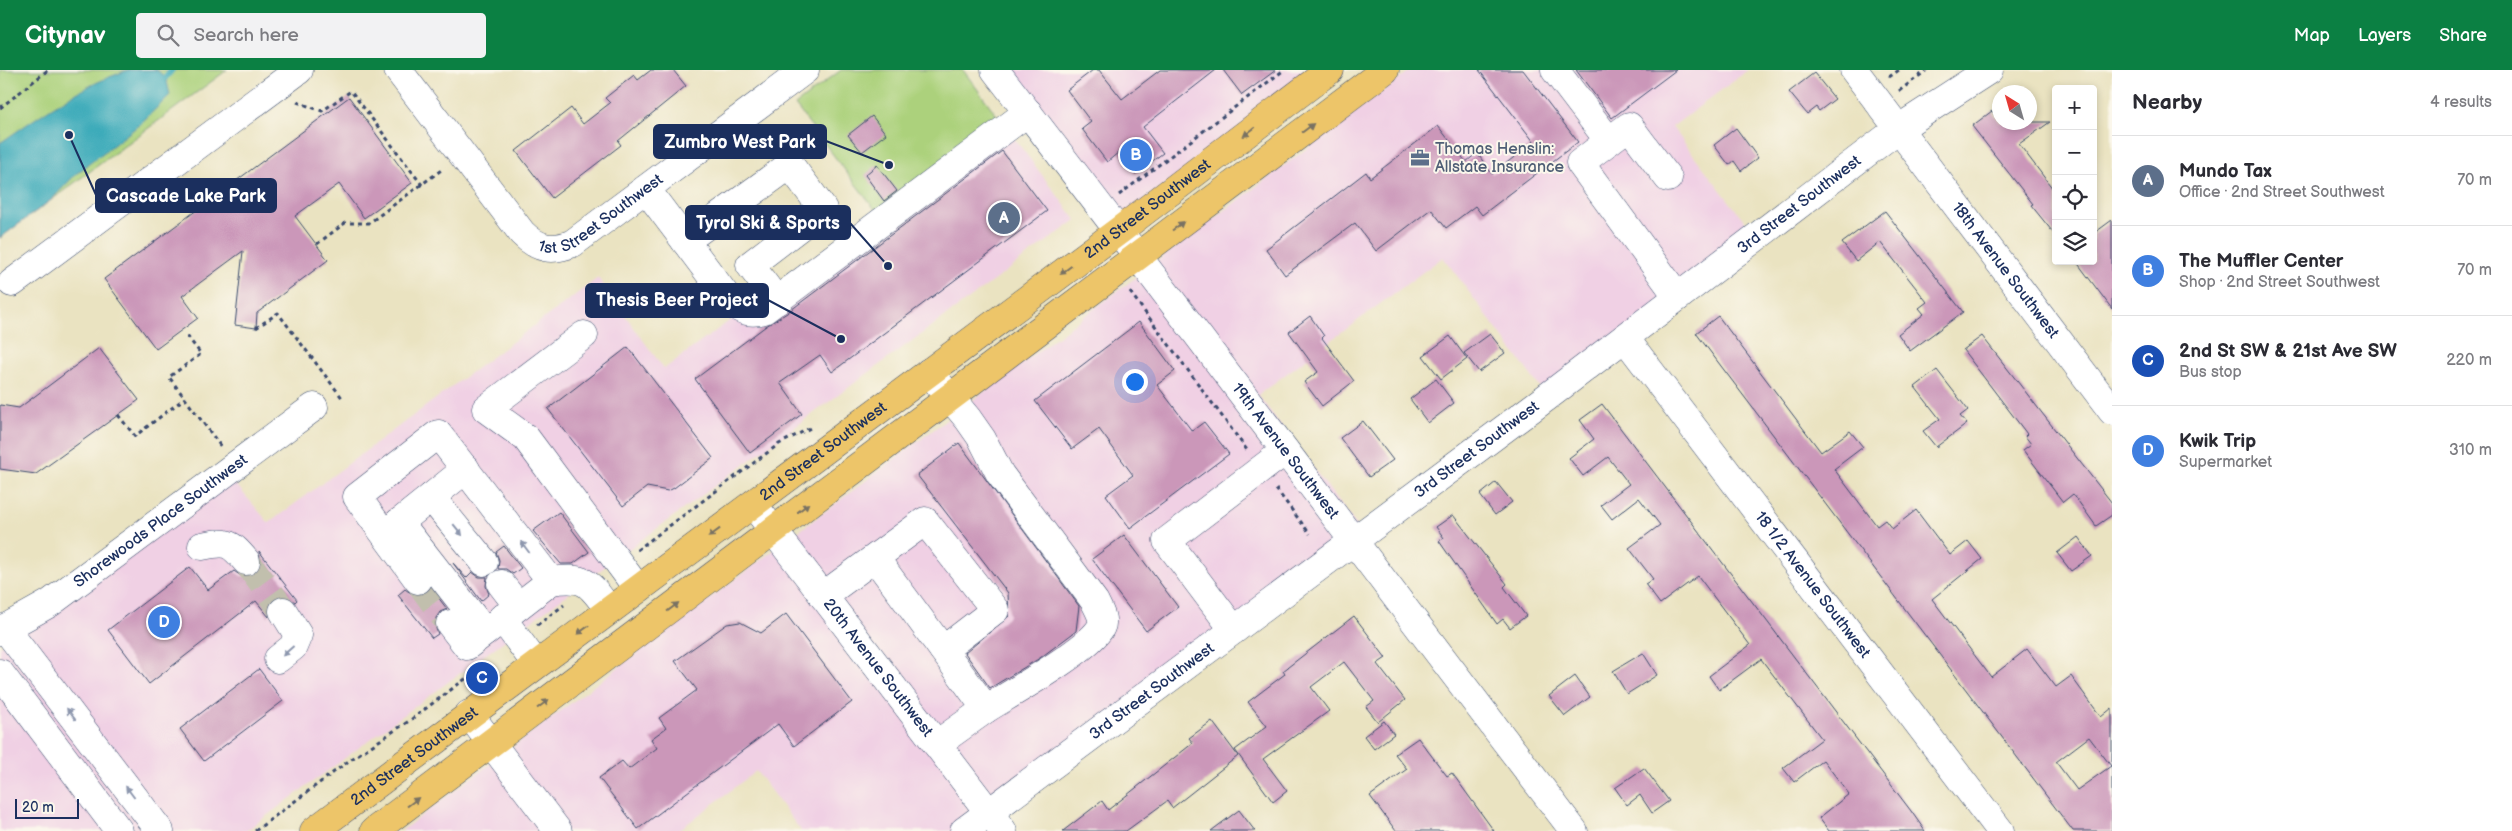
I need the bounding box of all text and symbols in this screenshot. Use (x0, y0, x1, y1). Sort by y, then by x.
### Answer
search box (136, 13, 486, 58)
text: Citynav (25, 21, 106, 50)
icon: search (154, 21, 182, 49)
text: Search here (194, 24, 299, 47)
text: Map (2294, 25, 2330, 46)
text: Layers (2358, 25, 2411, 46)
text: Share (2439, 25, 2487, 46)
north arrow (1992, 85, 2037, 130)
map controls (2052, 85, 2097, 265)
button: + (2052, 85, 2097, 130)
text: Nearby (2132, 90, 2202, 115)
text: 4 results (2430, 93, 2492, 112)
one-way arrow (1301, 123, 1314, 134)
callout: Zumbro West Park (654, 125, 826, 158)
one-way arrow (1243, 126, 1256, 137)
button: − (2052, 130, 2097, 175)
text: Zumbro West Park (664, 132, 816, 153)
pin: B (1120, 136, 1152, 174)
place label: Thomas Henslin: Allstate Insurance (1435, 140, 1564, 177)
office icon: Thomas Henslin: Allstate Insurance (1409, 147, 1431, 169)
street label: 3rd Street Southwest (1733, 151, 1865, 258)
street label: 2nd Street Southwest (1080, 155, 1215, 263)
text: Mundo Tax (2179, 160, 2272, 183)
street label: 1st Street Southwest (535, 170, 667, 258)
text: A (2143, 171, 2153, 190)
text: 70 m (2457, 171, 2492, 190)
button: locate (2052, 175, 2097, 220)
callout: Cascade Lake Park (96, 179, 276, 212)
text: Office · 2nd Street Southwest (2179, 183, 2385, 202)
text: Cascade Lake Park (106, 186, 267, 207)
street label: 18th Avenue Southwest (1948, 198, 2063, 342)
pin: A (988, 199, 1020, 237)
callout: Tyrol Ski & Sports (686, 206, 850, 239)
text: Tyrol Ski & Sports (696, 213, 840, 234)
button: layers (2052, 220, 2097, 265)
one-way arrow (1171, 221, 1184, 232)
text: The Muffler Center (2179, 250, 2343, 273)
text: B (2142, 261, 2154, 280)
text: 70 m (2457, 261, 2492, 280)
one-way arrow (1059, 265, 1073, 275)
text: Shop · 2nd Street Southwest (2179, 273, 2380, 292)
callout: Thesis Beer Project (586, 284, 768, 317)
text: Thesis Beer Project (596, 290, 758, 311)
text: 2nd St SW & 21st Ave SW (2179, 340, 2397, 363)
text: C (2142, 351, 2154, 370)
text: 220 m (2446, 351, 2492, 370)
text: Bus stop (2179, 363, 2242, 382)
your location (1122, 369, 1148, 395)
street label: 19th Avenue Southwest (1228, 379, 1343, 523)
street label: 3rd Street Southwest (1410, 397, 1543, 502)
street label: 2nd Street Southwest (756, 398, 890, 505)
text: Kwik Trip (2179, 430, 2256, 453)
text: D (2142, 441, 2154, 460)
text: 310 m (2449, 441, 2492, 460)
street label: Shorewoods Place Southwest (70, 450, 251, 592)
text: Supermarket (2179, 453, 2272, 472)
one-way arrow (796, 503, 809, 514)
street label: 18 1/2 Avenue Southwest (1751, 508, 1874, 662)
one-way arrow (452, 523, 463, 536)
one-way arrow (708, 528, 721, 539)
one-way arrow (520, 540, 530, 554)
street label: 20th Avenue Southwest (819, 595, 937, 741)
one-way arrow (666, 602, 680, 612)
pin: D (148, 603, 180, 641)
one-way arrow (576, 625, 590, 635)
street label: 3rd Street Southwest (1086, 639, 1218, 744)
one-way arrow (281, 645, 294, 656)
pin: C (466, 659, 498, 697)
one-way arrow (536, 699, 549, 710)
street label: 2nd Street Southwest (347, 703, 482, 810)
one-way arrow (65, 708, 76, 721)
one-way arrow (125, 785, 135, 799)
scale bar (15, 796, 79, 819)
one-way arrow (406, 796, 419, 807)
text: 20 m (22, 799, 54, 816)

